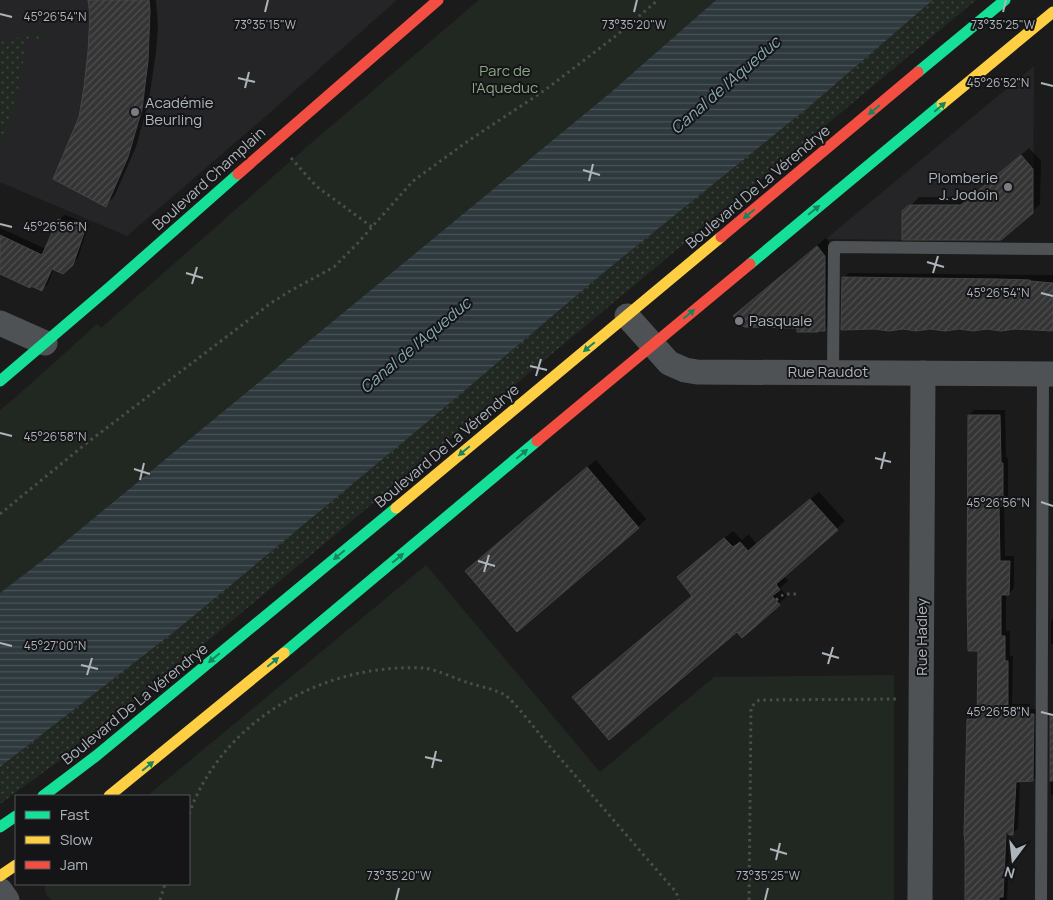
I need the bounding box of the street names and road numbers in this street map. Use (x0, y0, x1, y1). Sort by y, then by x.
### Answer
street label: Boulevard De La Vérendrye (681, 120, 835, 253)
street label: Boulevard Champlain (148, 122, 270, 235)
street label: Rue Raudot (788, 361, 868, 382)
street label: Boulevard De La Vérendrye (370, 379, 524, 512)
street label: Rue Hadley (911, 598, 932, 676)
street label: Boulevard De La Vérendrye (57, 638, 213, 769)

